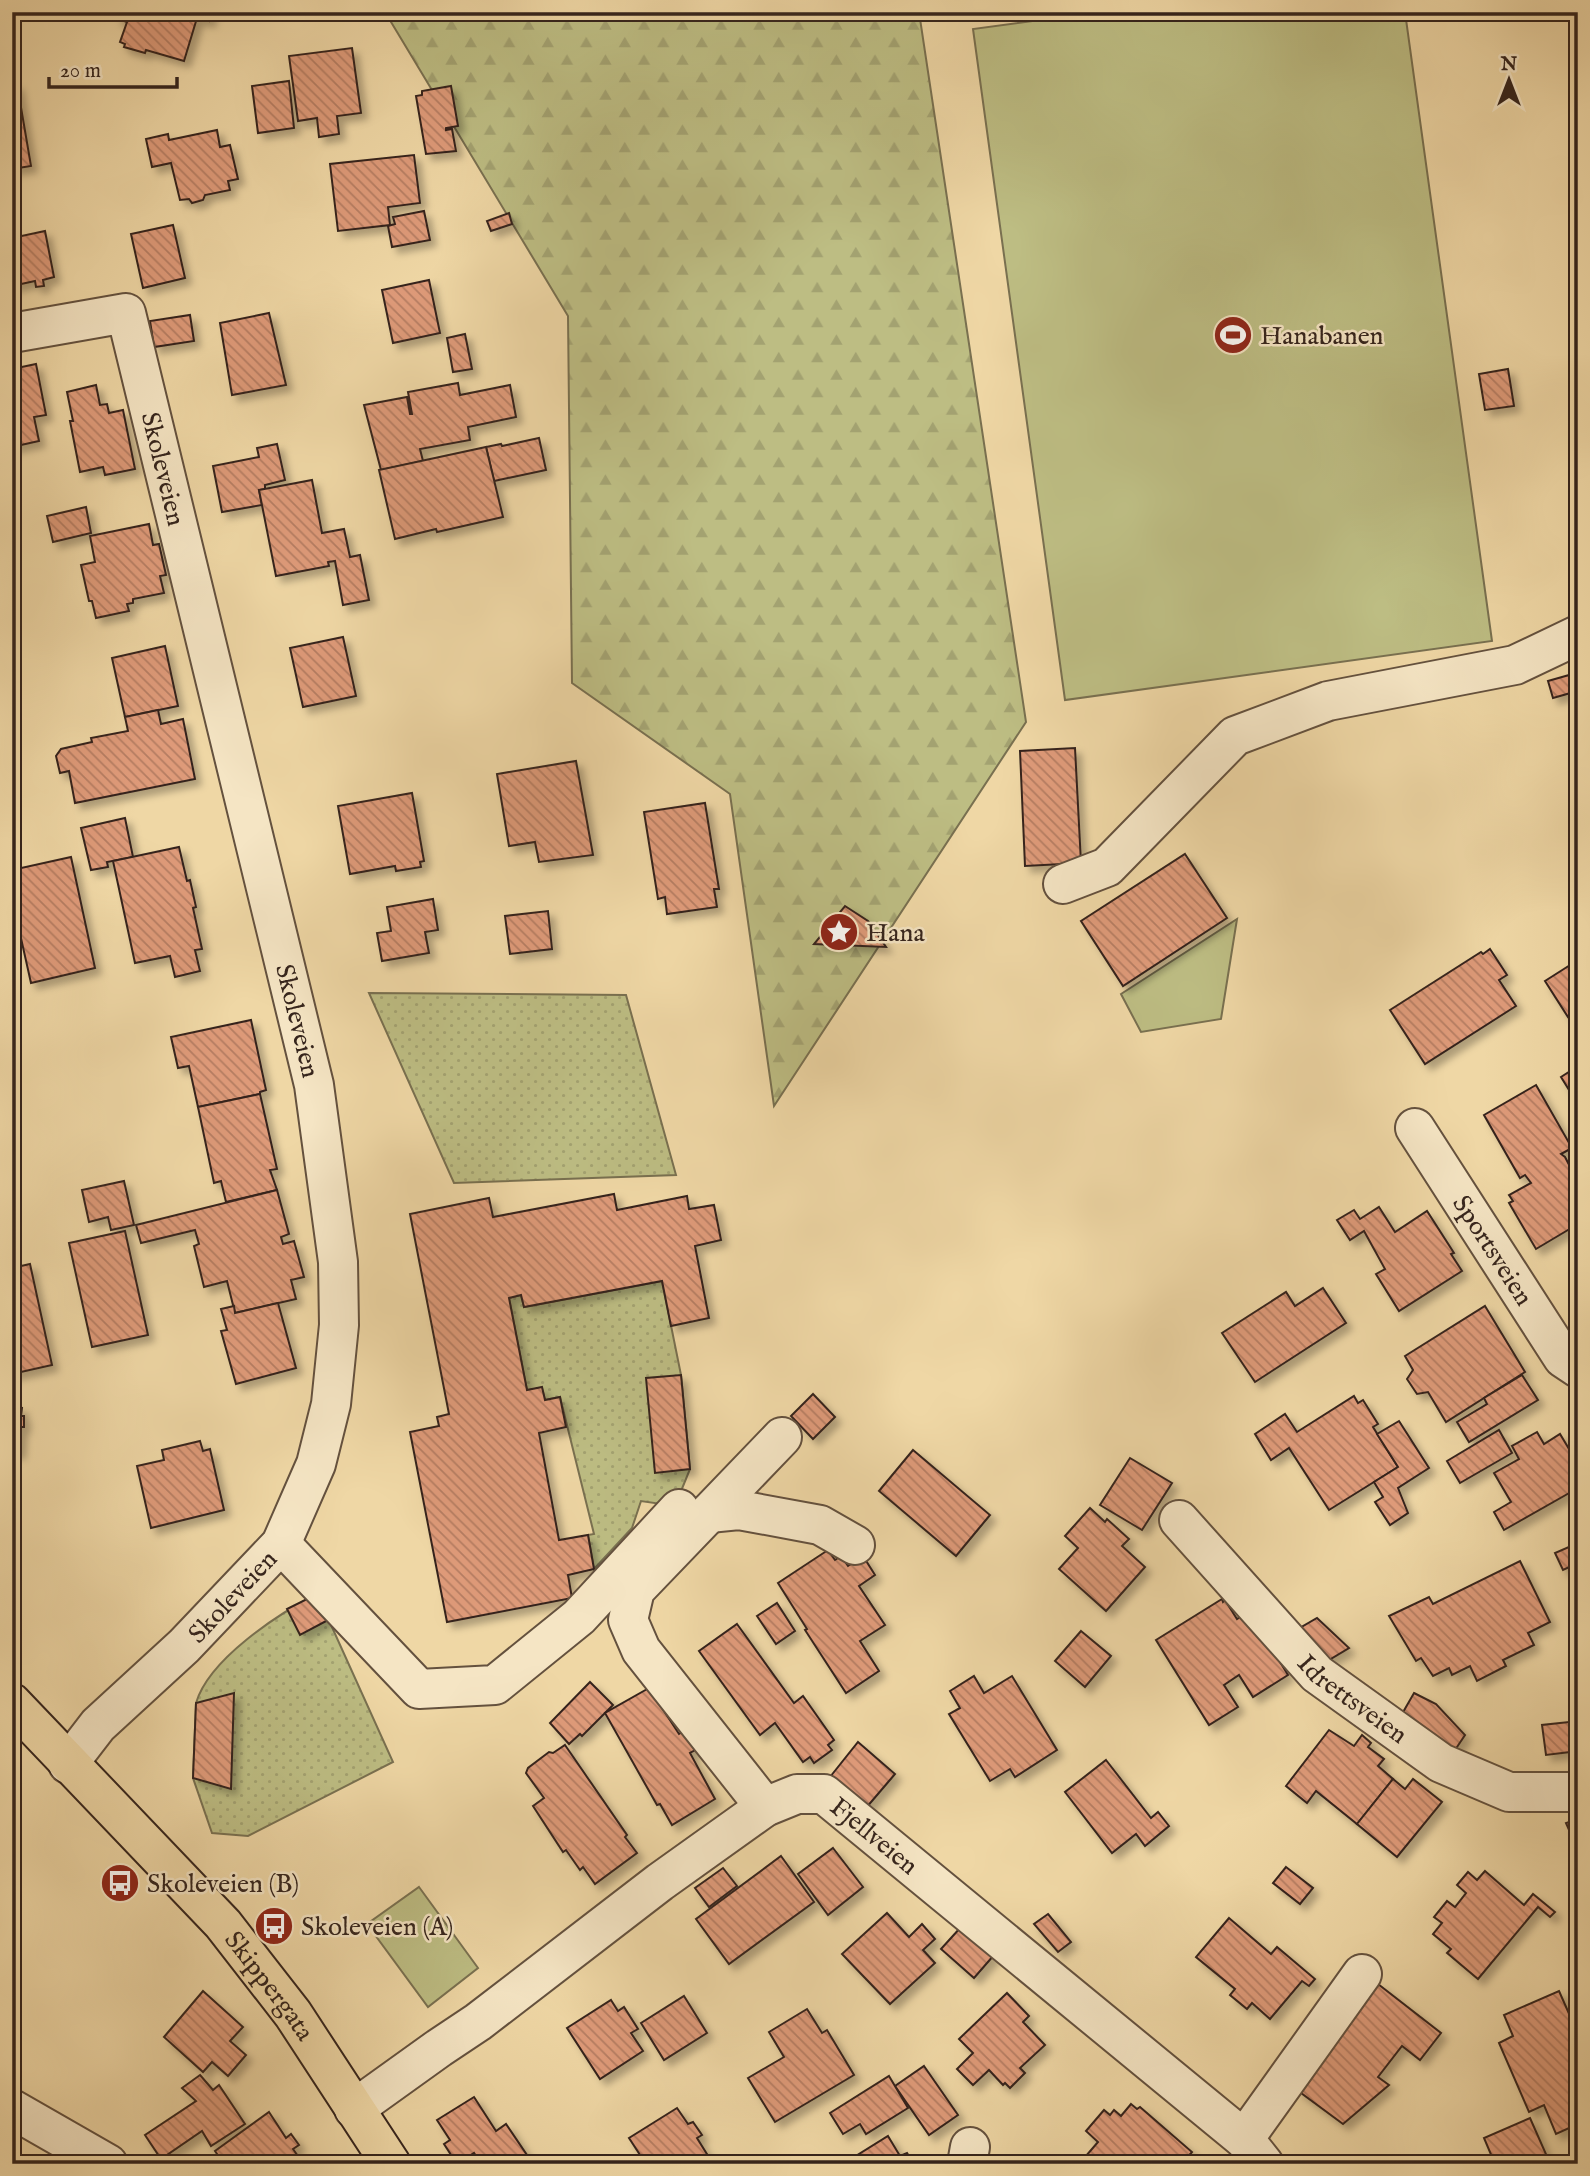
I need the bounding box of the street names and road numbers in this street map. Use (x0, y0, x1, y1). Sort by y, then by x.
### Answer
street label: Skoleveien (133, 409, 192, 529)
street label: Skoleveien (267, 961, 327, 1081)
street label: Sportsveien (1444, 1189, 1540, 1312)
street label: Skoleveien (182, 1543, 285, 1651)
street label: Idrettsveien (1289, 1648, 1414, 1752)
street label: Fjellveien (823, 1791, 924, 1883)
street label: Skippergata (217, 1925, 321, 2048)

